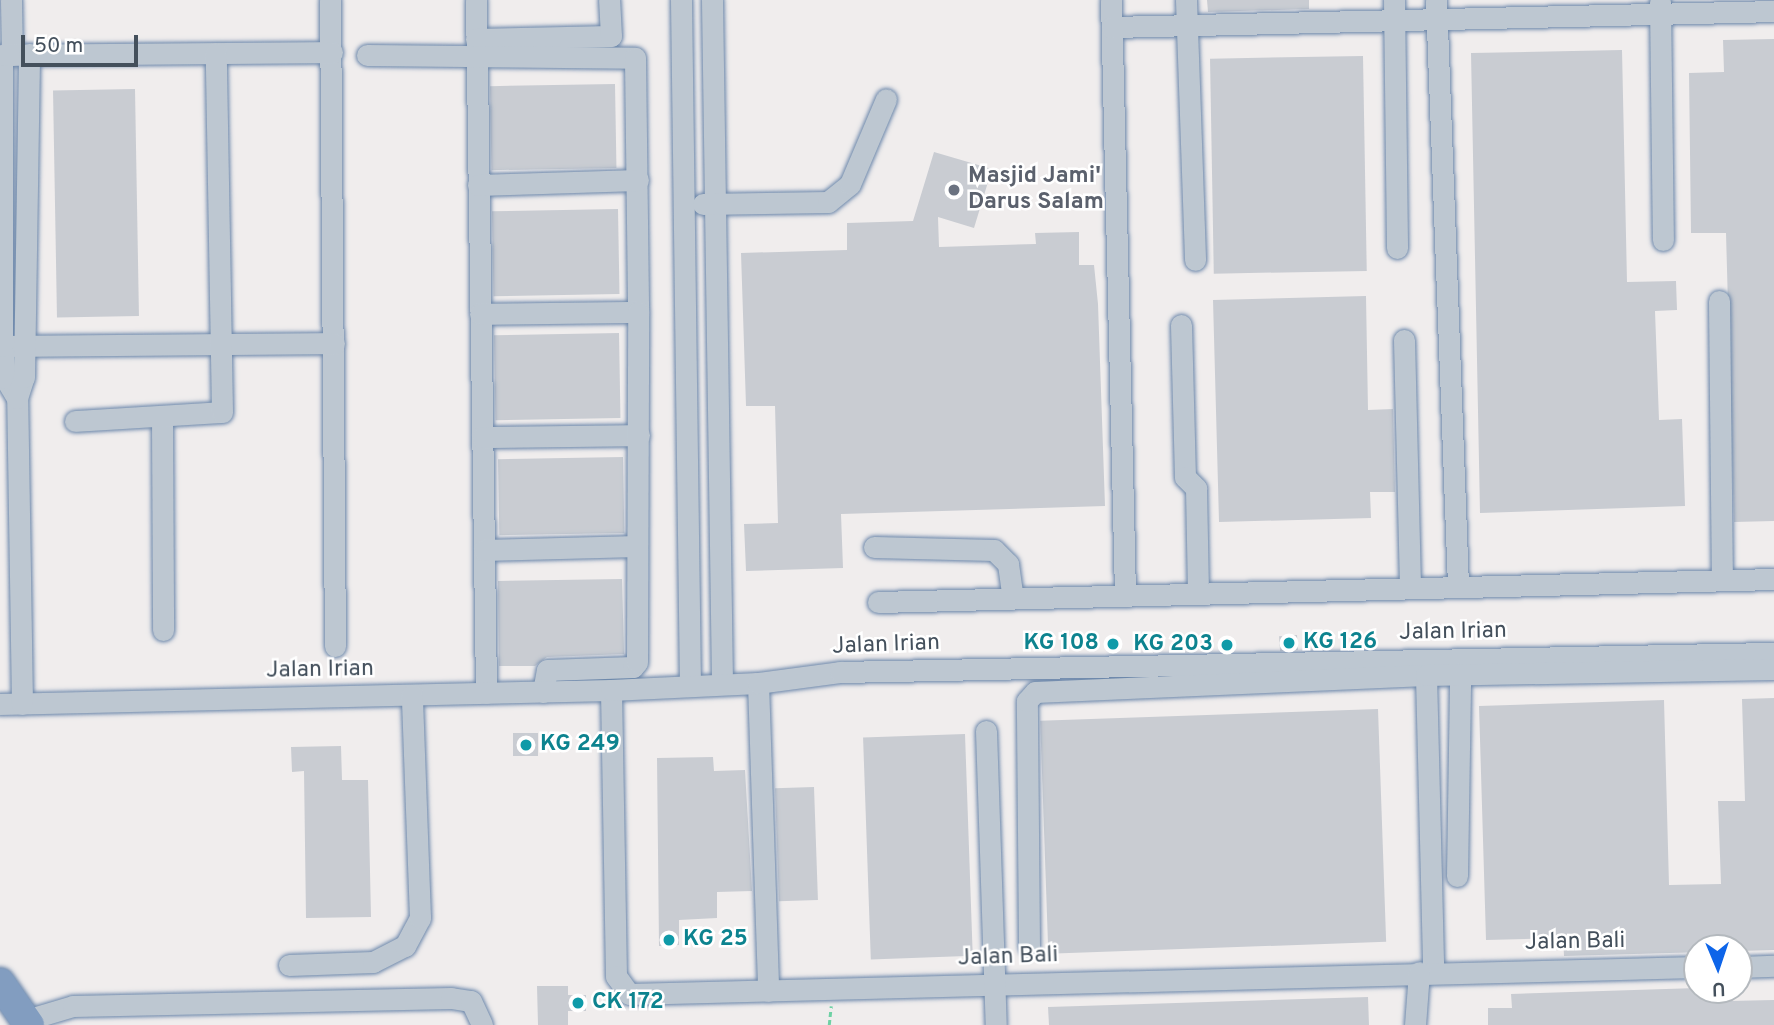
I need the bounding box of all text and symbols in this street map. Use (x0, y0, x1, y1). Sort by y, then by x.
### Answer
scale bar (24, 21, 142, 65)
text: 50 m (34, 33, 83, 60)
place label: Masjid Jami' Darus Salam (968, 163, 1104, 217)
marker: Masjid Jami' Darus Salam (946, 182, 962, 198)
street label: Jalan Irian (1399, 618, 1507, 648)
place label: KG 126 (1303, 629, 1377, 657)
street label: Jalan Irian (832, 630, 940, 662)
place label: KG 108 (1023, 630, 1099, 658)
place label: KG 203 (1133, 631, 1213, 659)
marker: KG 126 (1281, 635, 1297, 651)
marker: KG 108 (1105, 636, 1121, 652)
marker: KG 203 (1219, 637, 1235, 653)
street label: Jalan Irian (266, 656, 374, 686)
place label: KG 249 (540, 731, 620, 759)
marker: KG 249 (518, 737, 534, 753)
place label: KG 25 (683, 926, 748, 954)
street label: Jalan Bali (1524, 928, 1626, 958)
marker: KG 25 (661, 932, 677, 948)
north arrow (1683, 934, 1753, 1004)
street label: Jalan Bali (957, 942, 1059, 974)
text: U (1711, 976, 1726, 1000)
place label: CK 172 (592, 989, 664, 1017)
marker: CK 172 (570, 995, 586, 1011)

